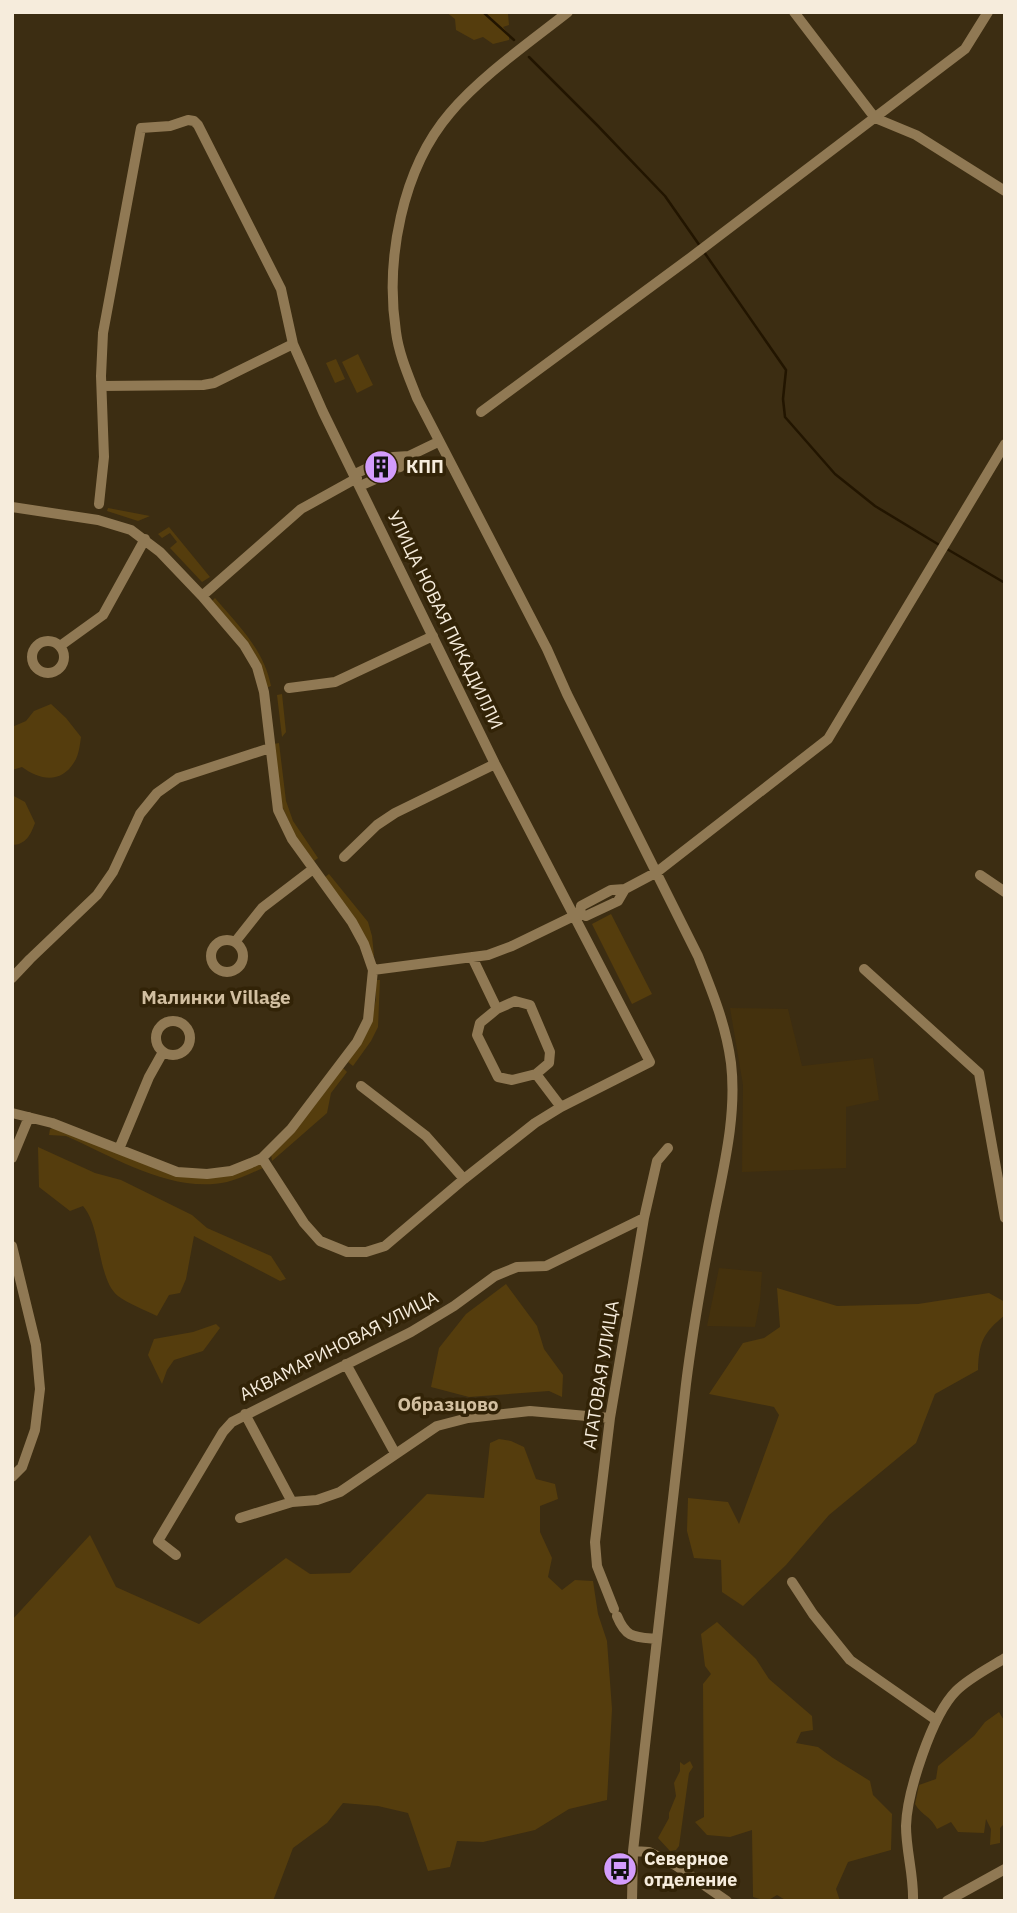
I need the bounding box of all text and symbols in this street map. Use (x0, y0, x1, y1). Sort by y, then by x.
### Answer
building icon: КПП (362, 448, 400, 486)
place label: КПП (406, 455, 444, 478)
street label: УЛИЦА НОВАЯ ПИКАДИЛЛИ (382, 507, 508, 733)
district label: Малинки Village (141, 985, 291, 1009)
street label: АКВАМАРИНОВАЯ УЛИЦА (235, 1285, 443, 1406)
street label: АГАТОВАЯ УЛИЦА (577, 1298, 624, 1451)
district label: Образцово (397, 1392, 499, 1416)
place label: Северное отделение (644, 1847, 737, 1891)
bus stop icon: Северное отделение (601, 1850, 639, 1888)

